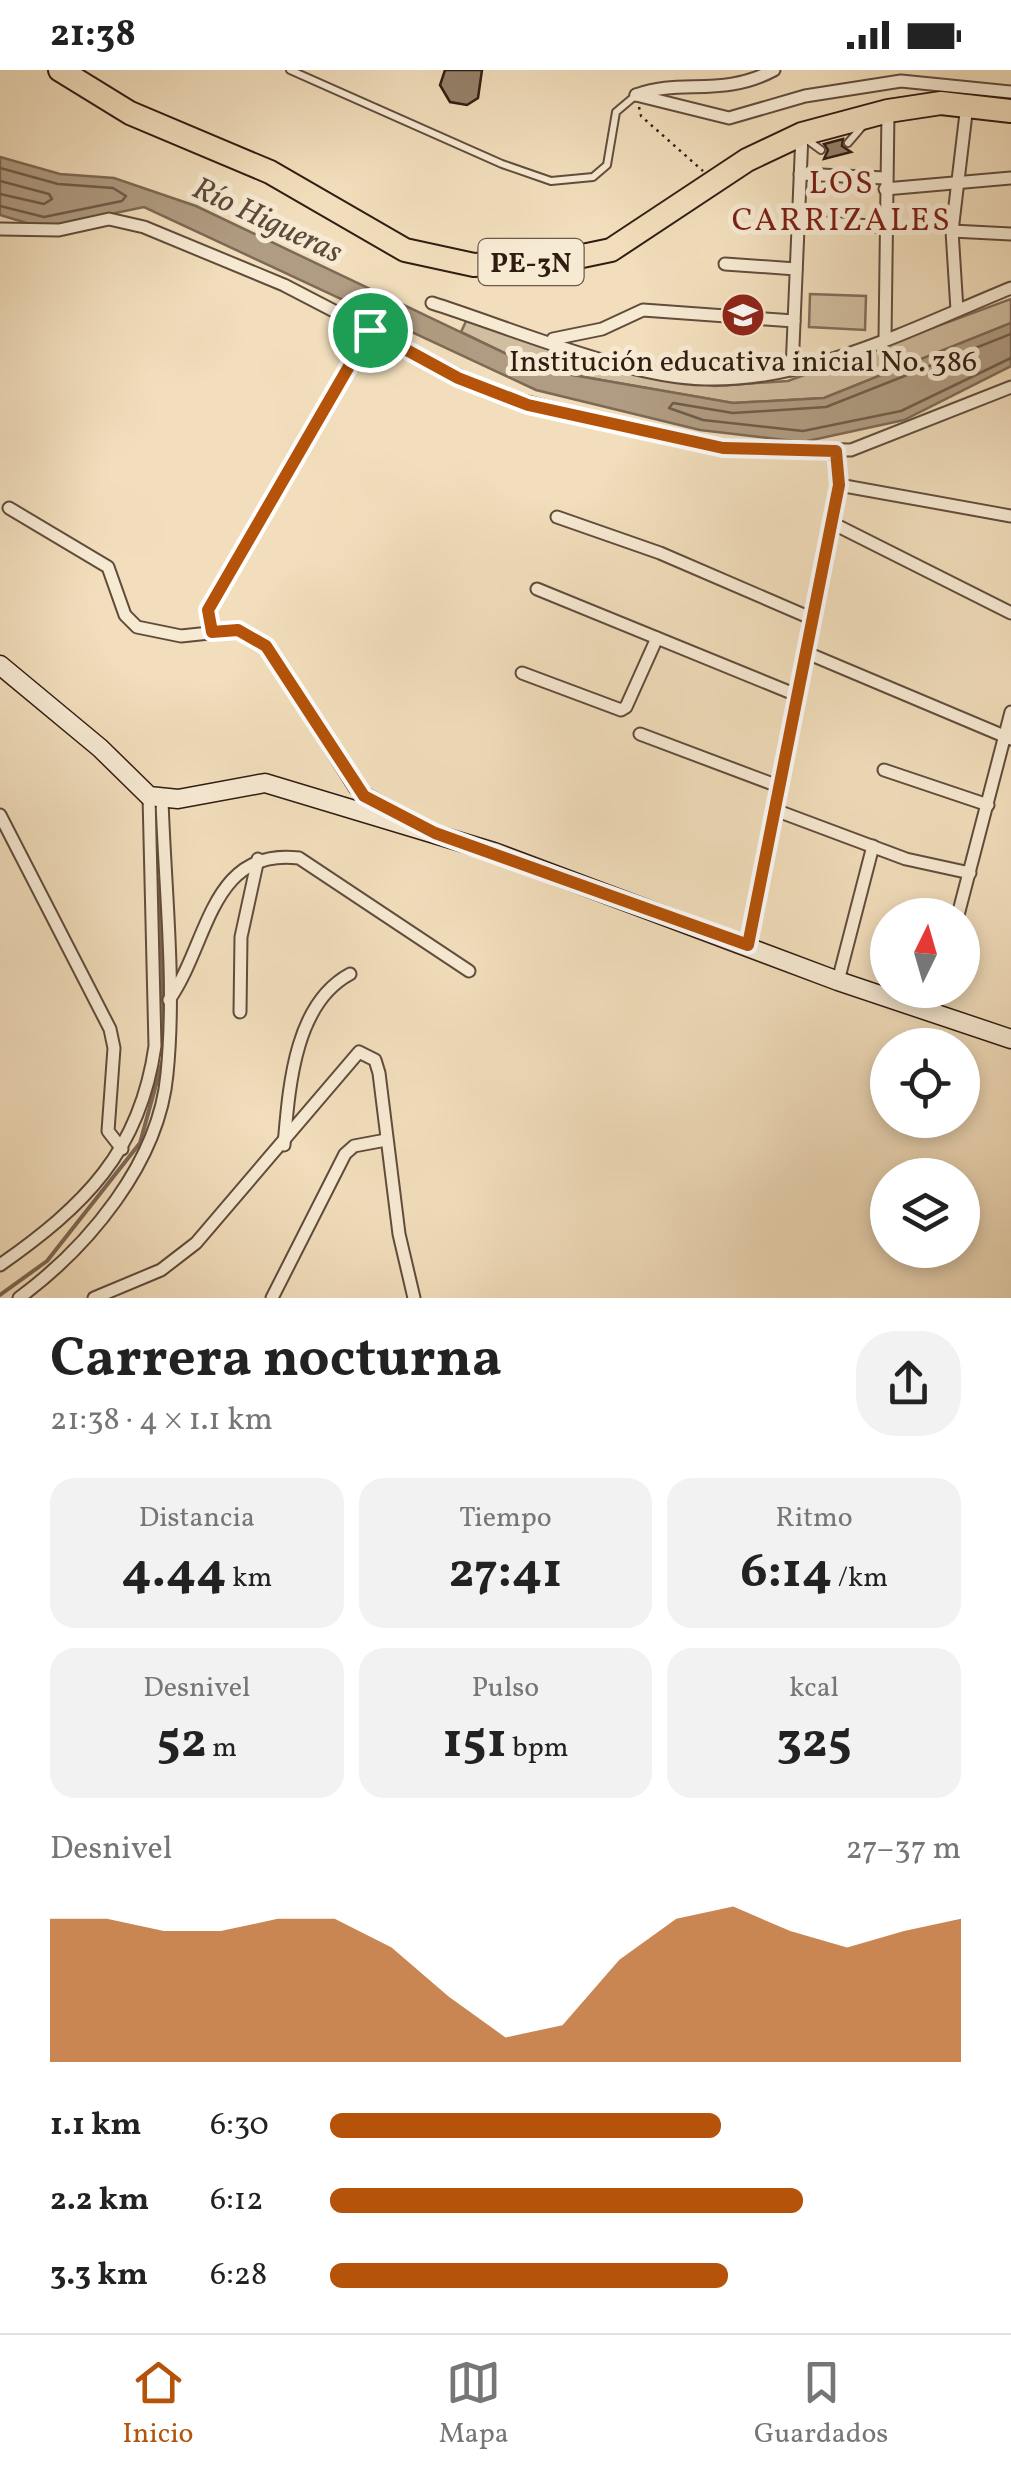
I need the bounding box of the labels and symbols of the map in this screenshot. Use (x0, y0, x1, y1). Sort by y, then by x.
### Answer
district label: LOS CARRIZALES (732, 163, 952, 244)
water label: Río Higueras (185, 168, 349, 276)
road number: PE-3N (478, 239, 584, 285)
pin (328, 288, 413, 373)
school or university icon: Institución educativa inicial No. 386 (720, 292, 766, 338)
place label: Institución educativa inicial No. 386 (509, 342, 977, 384)
north arrow (870, 898, 980, 1008)

